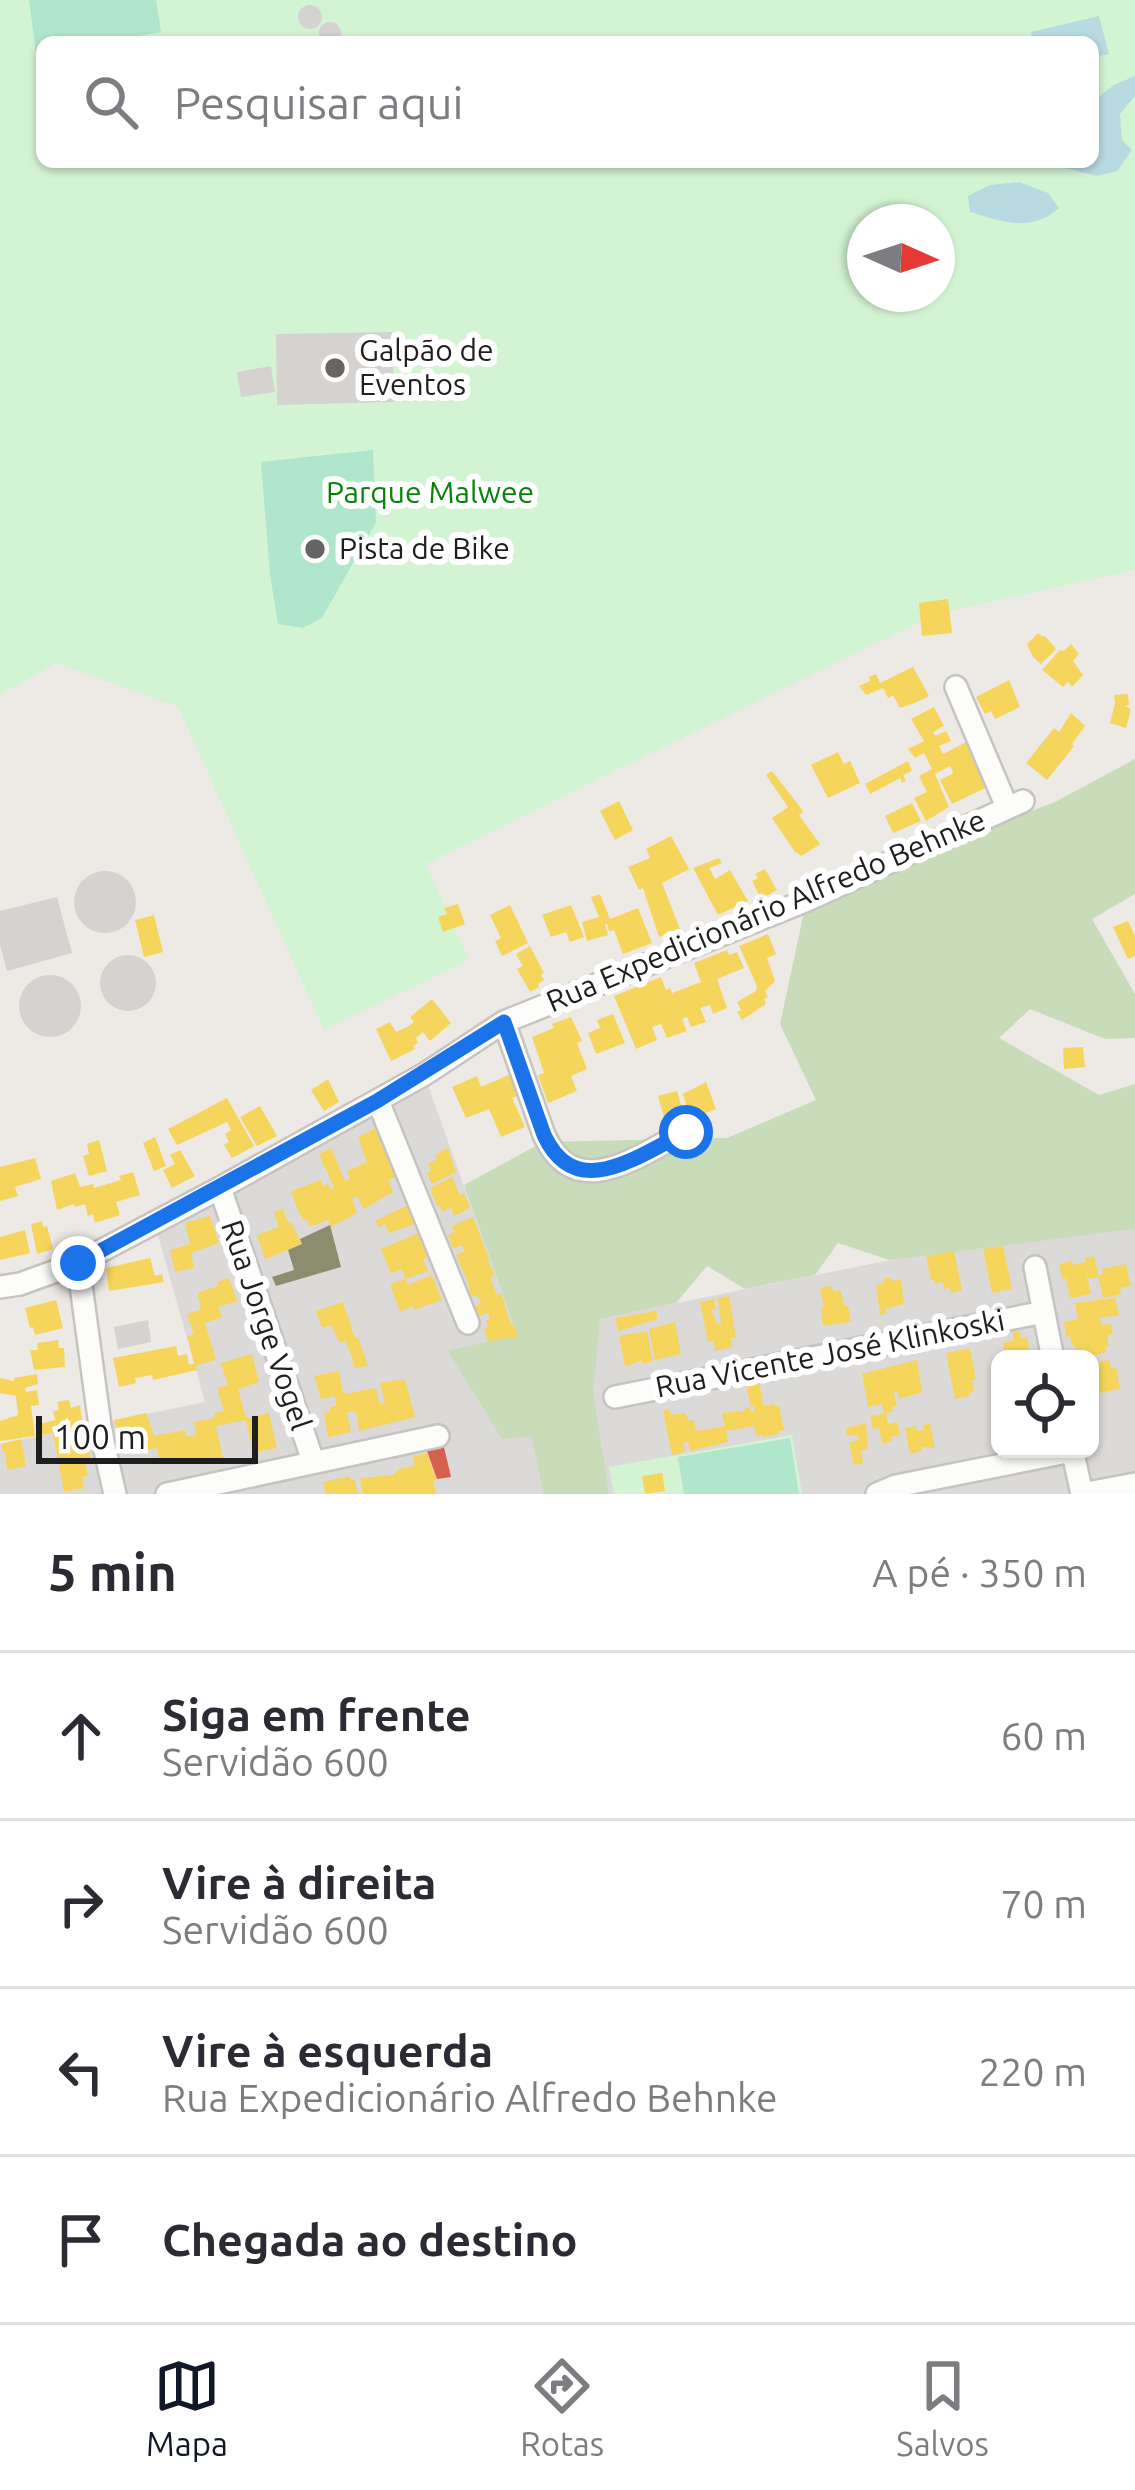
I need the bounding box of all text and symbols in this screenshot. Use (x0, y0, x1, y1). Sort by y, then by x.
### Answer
search box (36, 36, 1099, 168)
icon: search (78, 69, 144, 135)
text: Pesquisar aqui (174, 77, 463, 128)
north arrow (847, 204, 955, 312)
place label: Galpão de Eventos (359, 333, 494, 401)
marker: Galpão de Eventos (322, 355, 348, 381)
park label: Parque Malwee (326, 475, 534, 509)
place label: Pista de Bike (339, 531, 510, 565)
marker: Pista de Bike (302, 536, 328, 562)
street label: Rua Expedicionário Alfredo Behnke (541, 802, 990, 1018)
route start (659, 1105, 713, 1159)
street label: Rua Jorge Vogel (215, 1215, 319, 1434)
route end (51, 1236, 105, 1290)
street label: Rua Vicente José Klinkoski (652, 1302, 1007, 1404)
map controls (991, 1350, 1099, 1458)
button: locate (991, 1350, 1099, 1458)
scale bar (36, 1410, 258, 1463)
text: 100 m (54, 1418, 146, 1455)
text: 5 min (48, 1543, 177, 1601)
text: A pé · 350 m (872, 1551, 1087, 1594)
text: Siga em frente (162, 1689, 471, 1740)
icon: ahead (48, 1703, 114, 1769)
text: 60 m (1000, 1714, 1087, 1757)
text: Servidão 600 (162, 1740, 389, 1783)
text: Vire à direita (162, 1857, 437, 1908)
icon: right (48, 1871, 114, 1937)
text: 70 m (1000, 1882, 1087, 1925)
text: Servidão 600 (162, 1908, 389, 1951)
text: Vire à esquerda (162, 2025, 493, 2076)
icon: left (48, 2039, 114, 2105)
text: 220 m (978, 2050, 1087, 2093)
text: Rua Expedicionário Alfredo Behnke (162, 2076, 778, 2119)
icon: arrive (48, 2207, 114, 2273)
text: Chegada ao destino (162, 2214, 578, 2265)
tab: Mapa (146, 2353, 228, 2462)
tab: Rotas (520, 2353, 604, 2462)
tab: Salvos (896, 2353, 989, 2462)

